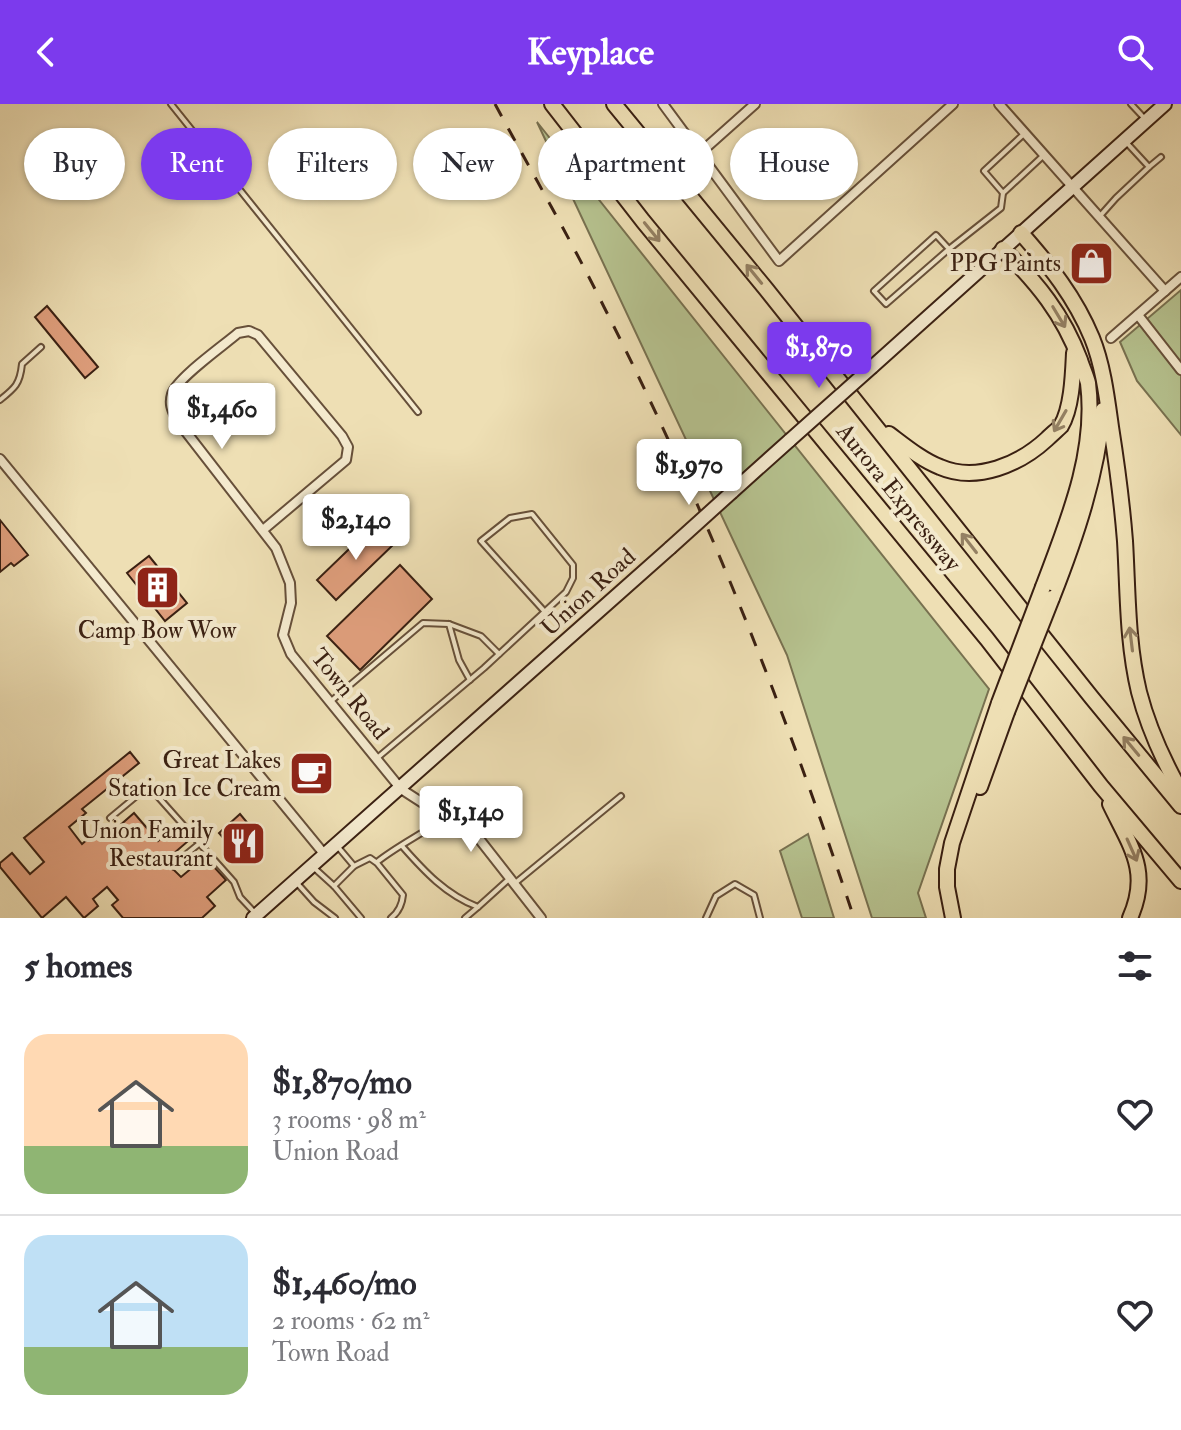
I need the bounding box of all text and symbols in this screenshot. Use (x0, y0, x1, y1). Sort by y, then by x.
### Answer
icon: back (24, 30, 68, 74)
text: Keyplace (527, 30, 654, 75)
icon: search (1113, 30, 1157, 74)
chip: Buy (24, 128, 125, 200)
chip: Rent (141, 128, 252, 200)
chip: Filters (268, 128, 397, 200)
chip: New (413, 128, 522, 200)
chip: Apartment (538, 128, 714, 200)
chip: House (730, 128, 858, 200)
one-way arrow (643, 221, 661, 241)
shop icon: PPG Paints (1068, 239, 1116, 287)
place label: PPG Paints (950, 248, 1061, 279)
one-way arrow (745, 264, 763, 285)
one-way arrow (1052, 305, 1068, 328)
pin: $1,870 (754, 322, 884, 390)
text: $1,870 (785, 332, 853, 364)
pin: $1,460 (157, 383, 287, 451)
text: $1,460 (186, 393, 258, 425)
one-way arrow (1052, 408, 1068, 432)
street label: Aurora Expressway (829, 416, 968, 578)
pin: $1,970 (624, 439, 754, 507)
text: $1,970 (655, 449, 723, 481)
pin: $2,140 (291, 494, 421, 562)
text: $2,140 (321, 504, 391, 536)
one-way arrow (960, 533, 977, 554)
street label: Union Road (534, 541, 642, 643)
building icon: Camp Bow Wow (133, 564, 181, 612)
place label: Camp Bow Wow (78, 615, 237, 646)
one-way arrow (1123, 627, 1138, 653)
street label: Town Road (303, 642, 396, 746)
one-way arrow (1122, 736, 1140, 756)
place label: Great Lakes Station Ice Cream (108, 745, 281, 804)
cafe icon: Great Lakes Station Ice Cream (288, 750, 336, 798)
pin: $1,140 (406, 786, 536, 854)
text: $1,140 (438, 796, 504, 828)
place label: Union Family Restaurant (80, 815, 213, 874)
restaurant icon: Union Family Restaurant (220, 820, 268, 868)
one-way arrow (1125, 837, 1140, 862)
icon: filters (1113, 944, 1157, 988)
text: 5 homes (24, 945, 132, 988)
text: $1,870/mo (272, 1061, 412, 1104)
icon: home (88, 1066, 184, 1162)
icon: heart (1113, 1092, 1157, 1136)
text: 3 rooms · 98 m² (272, 1104, 426, 1136)
text: Union Road (272, 1136, 399, 1168)
text: $1,460/mo (272, 1262, 417, 1305)
icon: home (88, 1267, 184, 1363)
icon: heart (1113, 1293, 1157, 1337)
text: 2 rooms · 62 m² (272, 1305, 430, 1337)
text: Town Road (272, 1337, 390, 1369)

